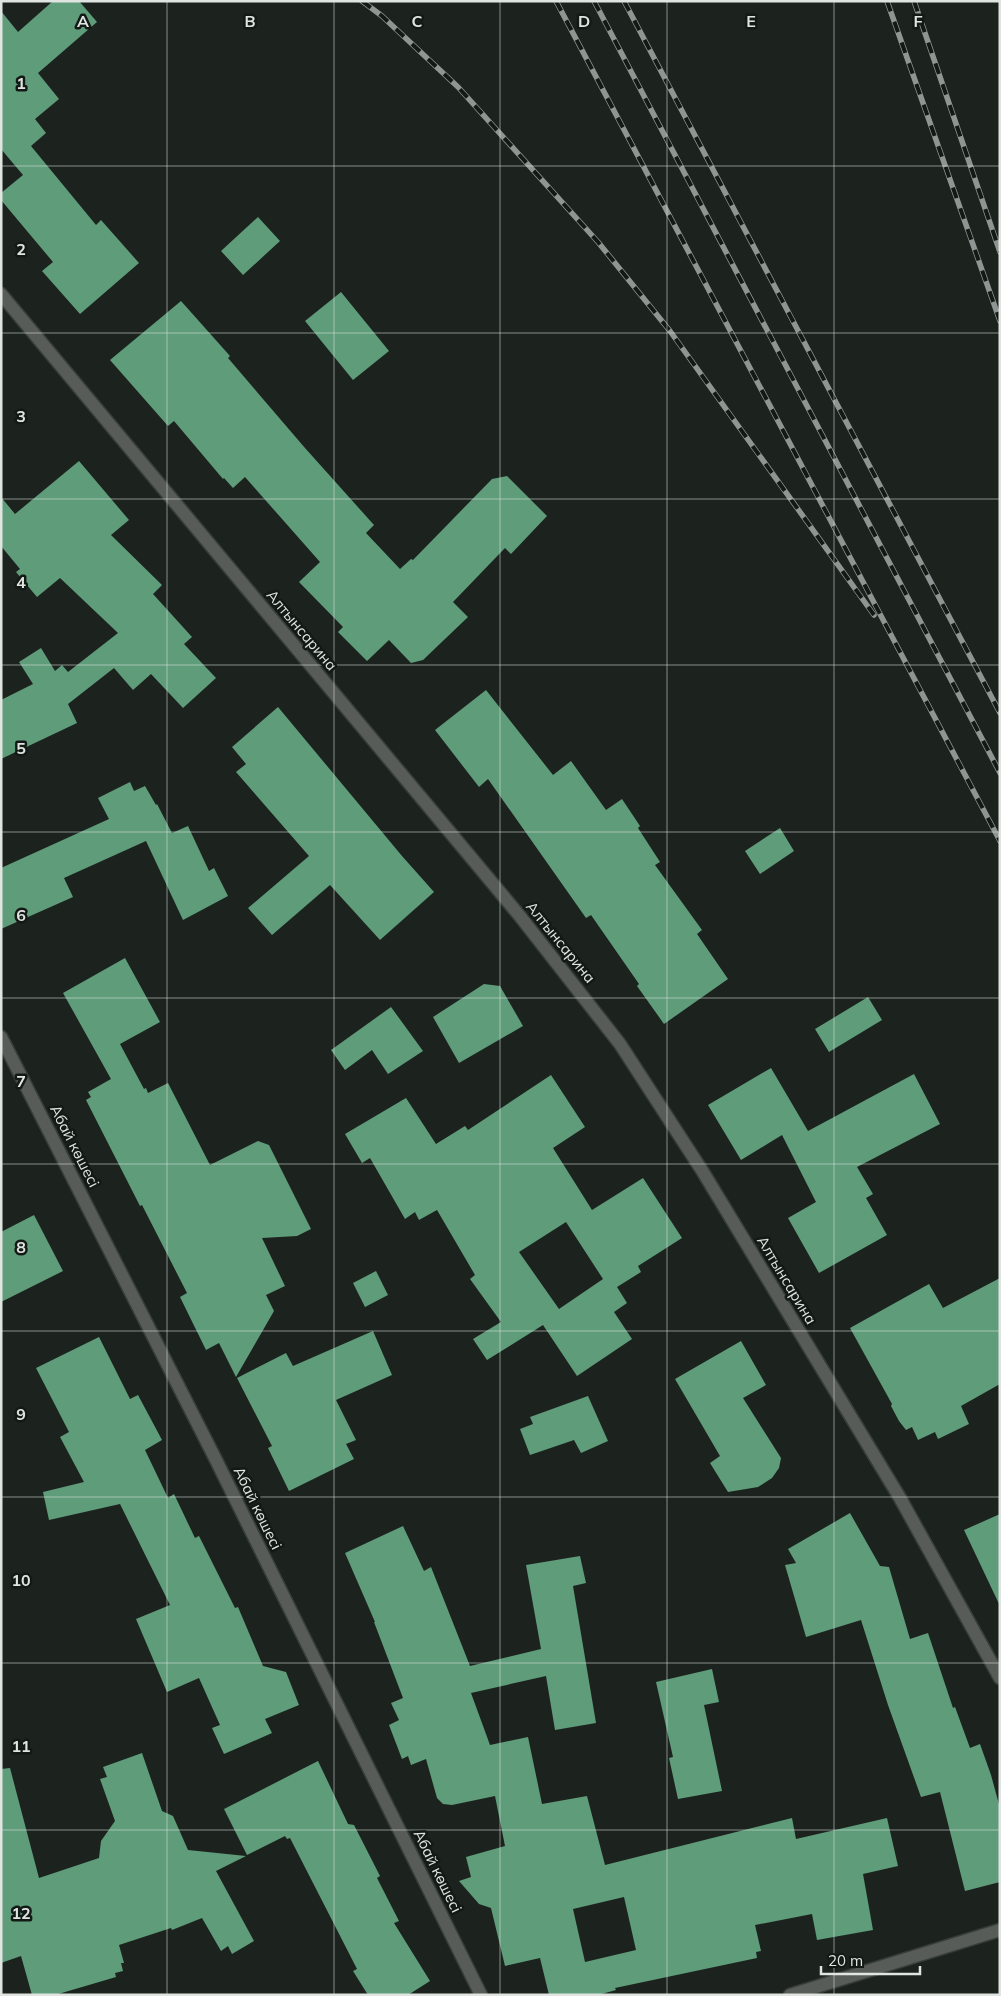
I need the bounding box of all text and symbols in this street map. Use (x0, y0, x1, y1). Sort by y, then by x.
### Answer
text: A (77, 11, 89, 31)
text: B (244, 11, 256, 31)
text: C (412, 11, 423, 31)
text: D (578, 11, 590, 31)
text: E (746, 11, 756, 31)
text: F (913, 11, 923, 31)
text: 1 (16, 73, 26, 93)
text: 2 (16, 239, 26, 259)
text: 3 (16, 406, 26, 426)
text: 4 (16, 572, 26, 592)
street label: Алтынсарина (263, 586, 341, 674)
text: 5 (16, 738, 26, 758)
street label: Алтынсарина (522, 897, 600, 987)
text: 6 (16, 905, 26, 925)
text: 7 (16, 1071, 26, 1091)
street label: Абай көшесі (46, 1102, 104, 1190)
street label: Алтынсарина (753, 1232, 821, 1328)
text: 8 (16, 1237, 26, 1257)
text: 9 (16, 1404, 26, 1424)
street label: Абай көшесі (230, 1463, 286, 1553)
text: 10 (11, 1570, 31, 1590)
text: 11 (11, 1736, 31, 1756)
street label: Абай көшесі (410, 1826, 466, 1916)
text: 12 (11, 1903, 31, 1923)
scale bar (821, 1944, 920, 1976)
text: 20 m (828, 1951, 863, 1970)

